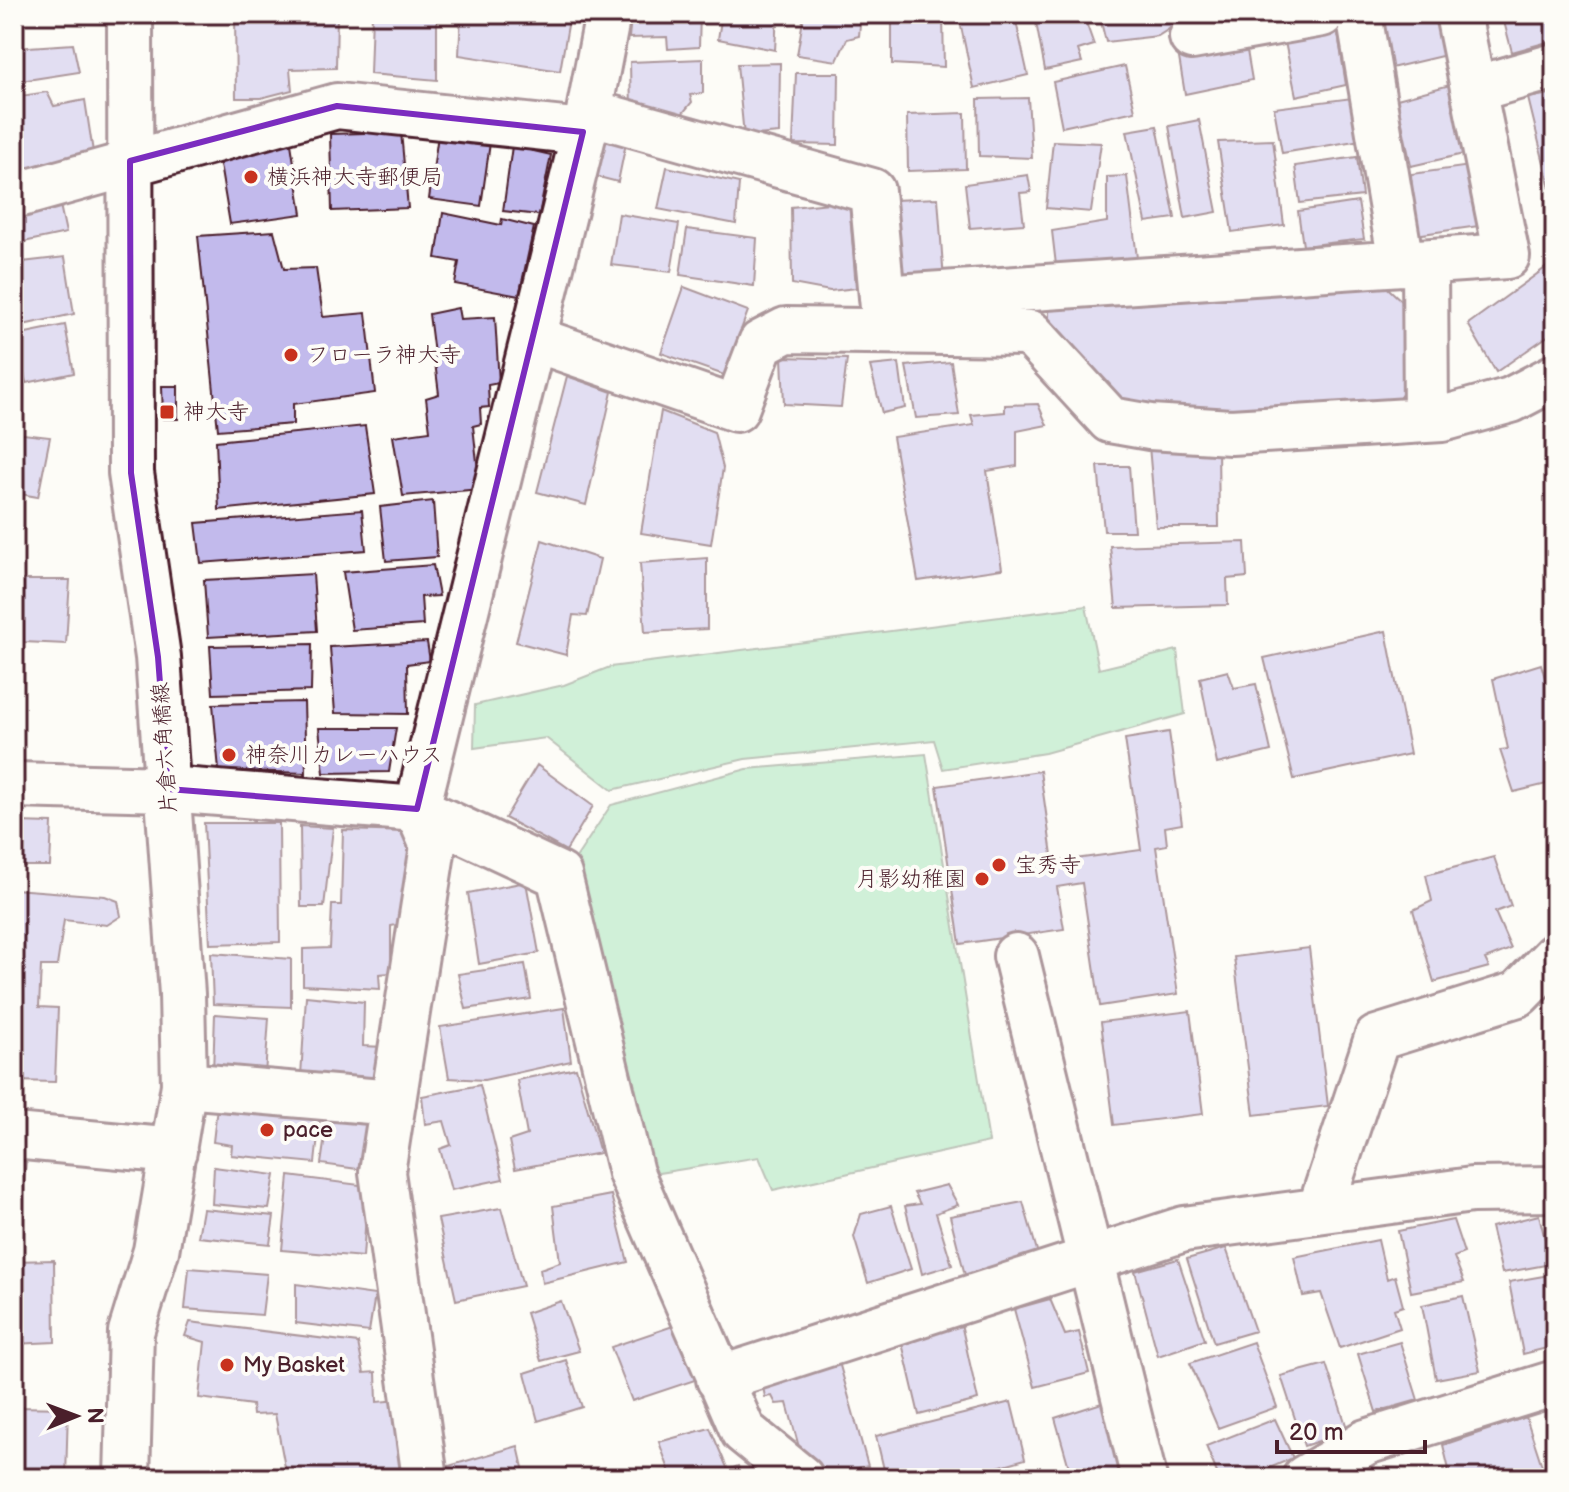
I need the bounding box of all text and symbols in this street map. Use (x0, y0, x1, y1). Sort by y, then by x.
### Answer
place label: 横浜神大寺郵便局 (267, 164, 443, 191)
marker: 横浜神大寺郵便局 (242, 168, 260, 186)
place label: フローラ神大寺 (307, 342, 461, 369)
marker: フローラ神大寺 (282, 346, 300, 364)
place label: 神大寺 (183, 399, 249, 426)
marker: 神大寺 (158, 403, 176, 421)
street label: 片倉六角橋線 (147, 681, 183, 815)
place label: 神奈川カレーハウス (245, 742, 443, 769)
marker: 神奈川カレーハウス (220, 746, 238, 764)
place label: 宝秀寺 (1015, 852, 1081, 879)
marker: 宝秀寺 (990, 856, 1008, 874)
place label: 月影幼稚園 (856, 866, 966, 893)
marker: 月影幼稚園 (973, 870, 991, 888)
place label: pace (283, 1117, 333, 1144)
marker: pace (258, 1121, 276, 1139)
place label: My Basket (243, 1352, 345, 1379)
marker: My Basket (218, 1356, 236, 1374)
north arrow (36, 1376, 116, 1456)
scale bar (1277, 1404, 1425, 1454)
text: N (81, 1407, 108, 1424)
text: 20 m (1289, 1418, 1344, 1447)

